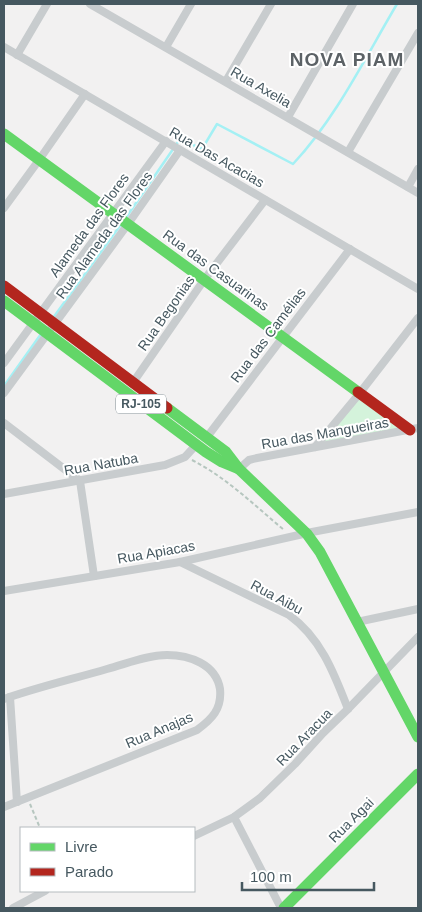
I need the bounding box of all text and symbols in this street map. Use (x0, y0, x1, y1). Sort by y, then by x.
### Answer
district label: NOVA PIAM (290, 49, 404, 70)
street label: Rua Axelia (228, 63, 294, 111)
street label: Rua Das Acacias (167, 123, 267, 191)
street label: Rua Alameda das Flores (52, 168, 156, 302)
street label: Alameda das Flores (46, 170, 132, 280)
street label: Rua das Casuarinas (160, 226, 272, 314)
street label: Rua Begonias (134, 272, 198, 354)
street label: Rua das Camélias (227, 285, 309, 385)
road number: RJ-105 (116, 394, 166, 414)
street label: Rua das Mangueiras (260, 414, 390, 452)
street label: Rua Natuba (63, 450, 139, 478)
street label: Rua Apiacas (116, 537, 196, 567)
street label: Rua Aibu (248, 577, 306, 617)
street label: Rua Aracua (273, 705, 335, 769)
street label: Rua Anajas (123, 709, 195, 751)
street label: Rua Agai (325, 794, 377, 846)
legend (20, 827, 195, 892)
text: Livre (65, 838, 98, 855)
scale bar (242, 860, 374, 892)
text: Parado (65, 863, 113, 880)
text: 100 m (250, 868, 292, 885)

